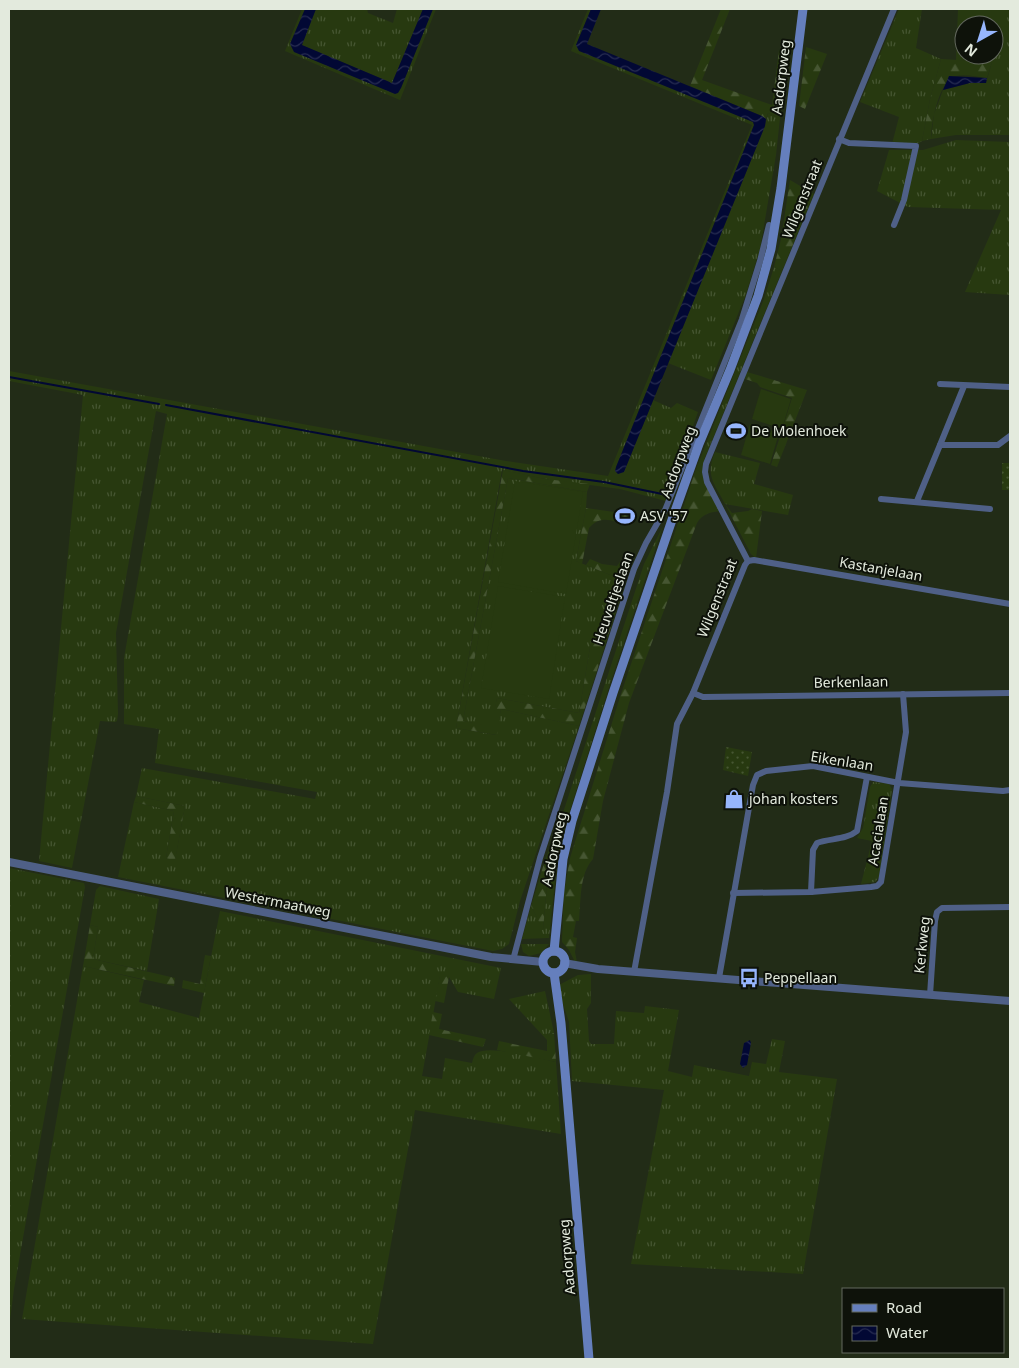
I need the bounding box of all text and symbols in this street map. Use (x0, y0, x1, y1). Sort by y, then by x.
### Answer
north arrow (954, 15, 1004, 65)
street label: Aadorpweg (766, 38, 795, 116)
text: N (960, 40, 981, 61)
street label: Wilgenstraat (777, 157, 826, 241)
sports icon: De Molenhoek (725, 420, 747, 442)
place label: De Molenhoek (751, 421, 847, 440)
street label: Aadorpweg (655, 423, 700, 500)
sports icon: ASV '57 (614, 505, 636, 527)
place label: ASV '57 (640, 506, 688, 525)
street label: Heuveltjeslaan (588, 549, 637, 647)
street label: Kastanjelaan (838, 552, 924, 585)
street label: Wilgenstraat (692, 556, 741, 640)
street label: Berkenlaan (813, 671, 889, 692)
street label: Eikenlaan (809, 746, 875, 775)
shop icon: johan kosters (723, 788, 745, 810)
place label: johan kosters (748, 789, 838, 808)
street label: Acacialaan (863, 795, 892, 867)
street label: Aadorpweg (536, 810, 571, 888)
street label: Westermaatweg (224, 882, 333, 921)
street label: Kerkweg (909, 915, 934, 974)
bus stop icon: Peppellaan (738, 967, 760, 989)
place label: Peppellaan (764, 968, 837, 987)
street label: Aadorpweg (554, 1219, 579, 1295)
legend (842, 1288, 1004, 1353)
text: Road (886, 1297, 922, 1317)
text: Water (886, 1322, 928, 1342)

